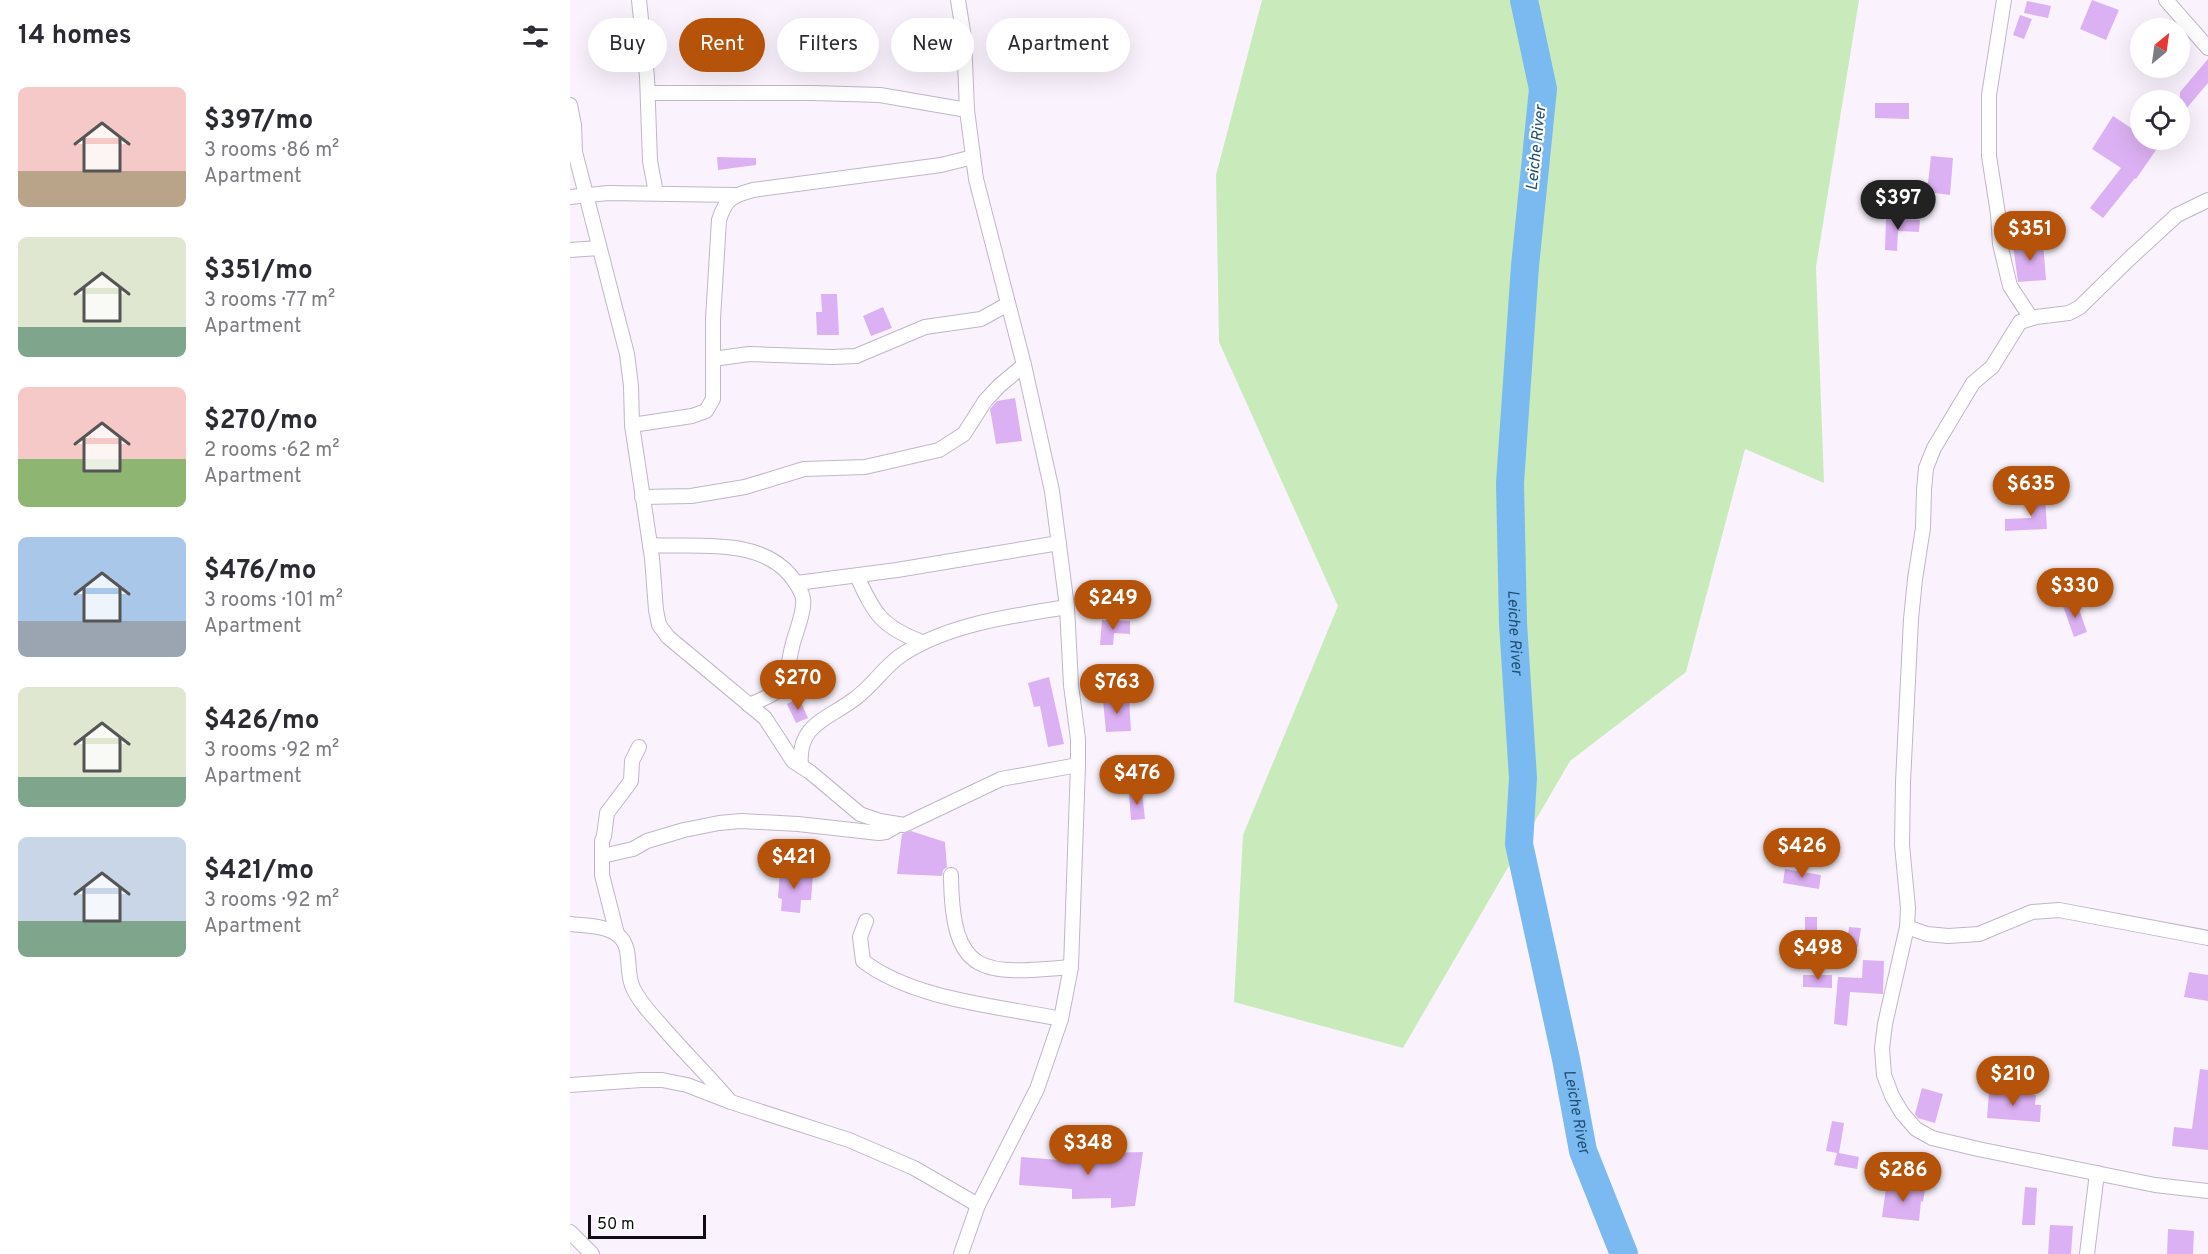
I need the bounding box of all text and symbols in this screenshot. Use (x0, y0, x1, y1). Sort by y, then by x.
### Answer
chip: Buy (588, 18, 667, 72)
chip: Rent (679, 18, 765, 72)
chip: Filters (777, 18, 879, 72)
chip: New (891, 18, 974, 72)
chip: Apartment (986, 18, 1130, 72)
north arrow (2130, 18, 2190, 78)
map controls (2130, 18, 2190, 150)
text: 14 homes (18, 20, 132, 53)
icon: filters (519, 20, 552, 53)
button: locate (2130, 90, 2190, 150)
water label: Leiche River (1523, 103, 1552, 192)
text: $397/mo (204, 105, 313, 138)
icon: home (66, 111, 138, 183)
text: 3 rooms · 86 m² (204, 138, 339, 164)
text: Apartment (204, 164, 302, 190)
pin: $397 (1862, 180, 1934, 231)
text: $397 (1875, 186, 1921, 212)
pin: $351 (1994, 211, 2066, 262)
text: $351 (2008, 217, 2052, 243)
text: $351/mo (204, 255, 313, 288)
icon: home (66, 261, 138, 333)
text: 3 rooms · 77 m² (204, 288, 335, 314)
text: Apartment (204, 314, 302, 340)
text: $270/mo (204, 405, 318, 438)
icon: home (66, 411, 138, 483)
text: 2 rooms · 62 m² (204, 438, 340, 464)
text: Apartment (204, 464, 302, 490)
pin: $635 (1995, 466, 2067, 517)
text: $635 (2007, 472, 2055, 498)
text: $476/mo (204, 555, 316, 588)
icon: home (66, 561, 138, 633)
pin: $330 (2039, 568, 2111, 619)
text: $330 (2051, 574, 2099, 600)
pin: $249 (1077, 580, 1149, 631)
text: $249 (1088, 586, 1138, 612)
text: 3 rooms · 101 m² (204, 588, 343, 614)
water label: Leiche River (1502, 590, 1526, 678)
text: Apartment (204, 614, 302, 640)
pin: $270 (762, 660, 834, 711)
pin: $763 (1081, 664, 1153, 715)
text: $270 (774, 666, 822, 692)
text: $763 (1094, 670, 1140, 696)
text: $426/mo (204, 705, 320, 738)
icon: home (66, 711, 138, 783)
text: 3 rooms · 92 m² (204, 738, 339, 764)
pin: $476 (1101, 755, 1173, 806)
text: $476 (1114, 761, 1161, 787)
text: Apartment (204, 764, 302, 790)
pin: $426 (1766, 828, 1838, 879)
text: $426 (1777, 834, 1827, 860)
pin: $421 (758, 839, 830, 890)
text: $421 (771, 845, 817, 871)
text: $421/mo (204, 855, 314, 888)
icon: home (66, 861, 138, 933)
text: 3 rooms · 92 m² (204, 888, 339, 914)
text: Apartment (204, 914, 302, 940)
pin: $498 (1782, 930, 1854, 981)
text: $498 (1793, 936, 1843, 962)
pin: $210 (1977, 1056, 2049, 1107)
text: $210 (1990, 1062, 2036, 1088)
water label: Leiche River (1558, 1068, 1594, 1159)
pin: $348 (1052, 1125, 1124, 1176)
text: $348 (1063, 1131, 1113, 1157)
pin: $286 (1867, 1152, 1939, 1203)
text: $286 (1878, 1158, 1928, 1184)
scale bar (588, 1212, 706, 1240)
text: 50 m (597, 1215, 635, 1235)

